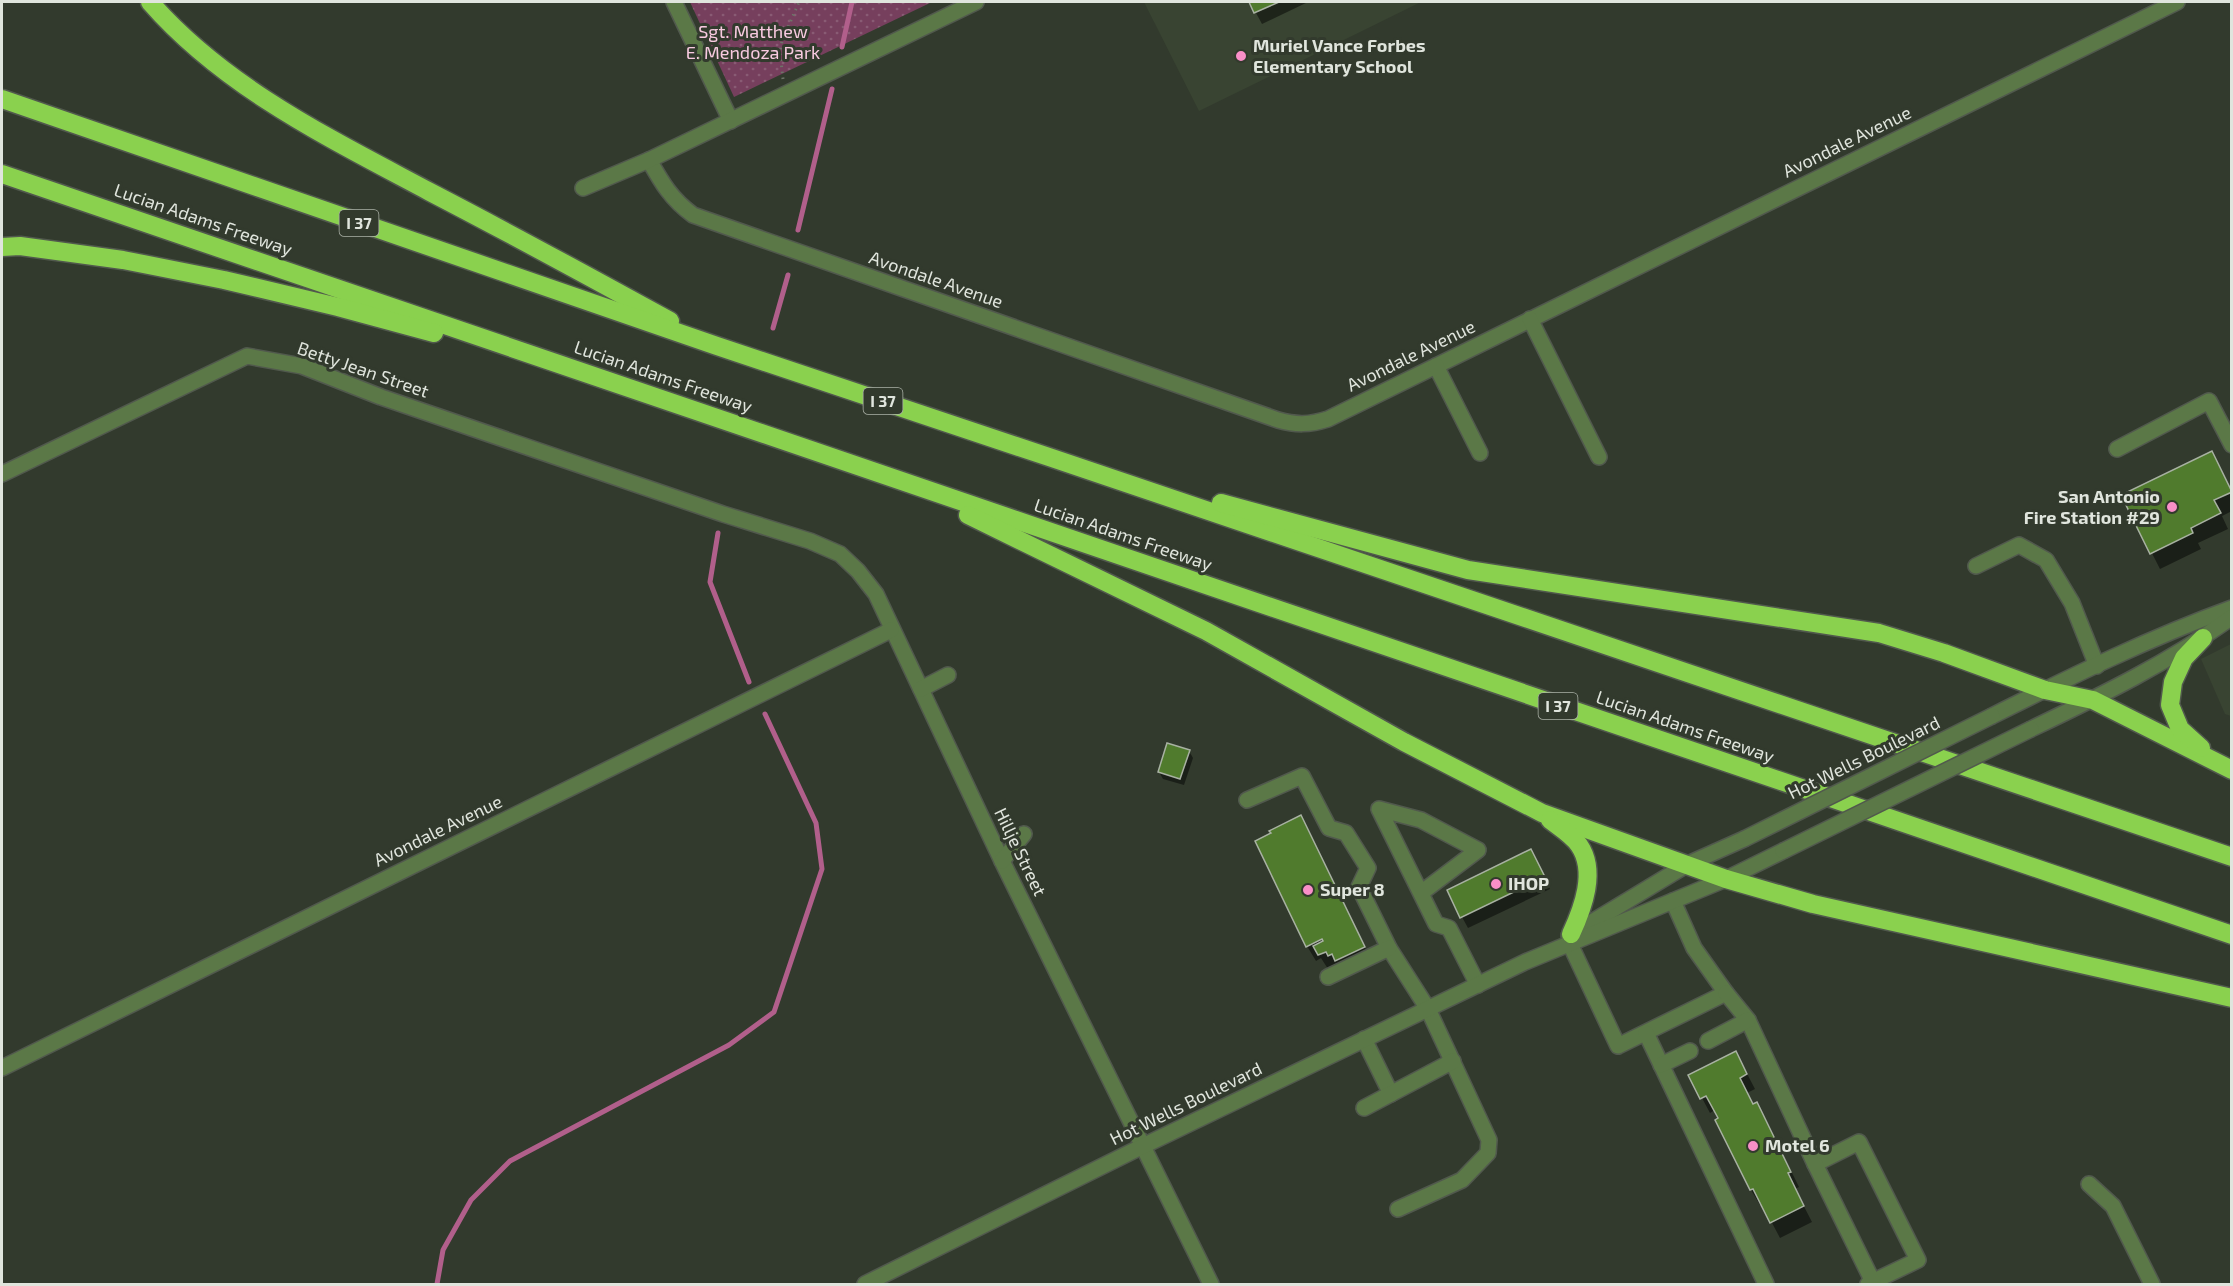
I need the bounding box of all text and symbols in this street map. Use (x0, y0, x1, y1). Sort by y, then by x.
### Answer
park label: Sgt. Matthew E. Mendoza Park (686, 20, 820, 63)
place label: Muriel Vance Forbes Elementary School (1253, 34, 1426, 77)
marker: Muriel Vance Forbes Elementary School (1234, 49, 1248, 63)
street label: Avondale Avenue (1779, 101, 1914, 182)
street label: Lucian Adams Freeway (111, 178, 296, 260)
road number: I 37 (340, 210, 378, 236)
street label: Avondale Avenue (867, 246, 1006, 312)
street label: Avondale Avenue (1343, 315, 1478, 396)
street label: Lucian Adams Freeway (571, 335, 756, 417)
street label: Betty Jean Street (295, 336, 432, 402)
road number: I 37 (864, 388, 902, 414)
place label: San Antonio Fire Station #29 (2024, 485, 2160, 528)
street label: Lucian Adams Freeway (1031, 493, 1216, 575)
marker: San Antonio Fire Station #29 (2165, 500, 2179, 514)
street label: Lucian Adams Freeway (1593, 685, 1778, 767)
road number: I 37 (1538, 693, 1578, 719)
street label: Hot Wells Boulevard (1784, 711, 1943, 803)
street label: Avondale Avenue (370, 790, 505, 871)
street label: Hillje Street (990, 804, 1052, 899)
place label: IHOP (1508, 872, 1549, 894)
marker: IHOP (1489, 877, 1503, 891)
place label: Super 8 (1320, 878, 1385, 900)
marker: Super 8 (1301, 883, 1315, 897)
street label: Hot Wells Boulevard (1106, 1057, 1265, 1149)
place label: Motel 6 (1765, 1134, 1830, 1156)
marker: Motel 6 (1746, 1139, 1760, 1153)

